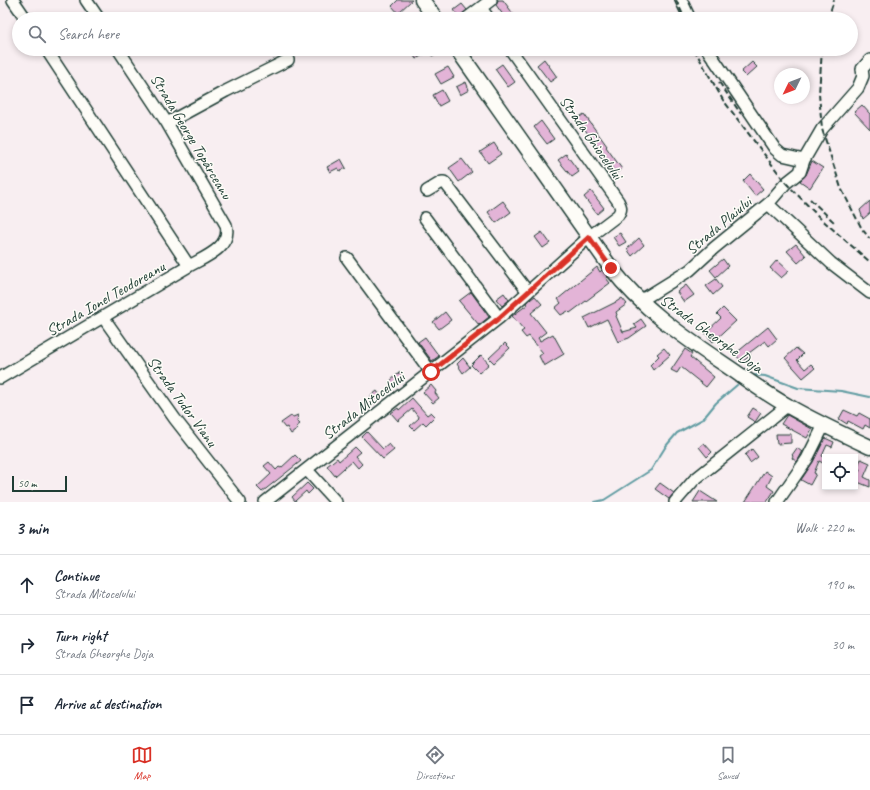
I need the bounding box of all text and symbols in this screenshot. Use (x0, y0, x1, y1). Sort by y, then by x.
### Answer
search box (12, 12, 858, 56)
icon: search (26, 23, 48, 45)
text: Search here (58, 25, 119, 44)
north arrow (774, 68, 810, 104)
street label: Strada George Topârceanu (146, 70, 237, 204)
street label: Strada Ghiocelului (555, 92, 629, 185)
street label: Strada Plaiului (682, 191, 757, 259)
street label: Strada Ionel Teodoreanu (43, 256, 169, 341)
route end (602, 259, 620, 277)
street label: Strada Gheorghe Doja (656, 290, 767, 378)
street label: Strada Tudor Vianu (143, 353, 222, 452)
route start (422, 363, 440, 381)
street label: Strada Mitocelului (318, 366, 410, 444)
map controls (822, 454, 858, 490)
button: locate (822, 454, 858, 490)
scale bar (12, 474, 67, 493)
text: 50 m (18, 476, 37, 490)
text: 3 min (16, 518, 49, 539)
text: Walk · 220 m (795, 520, 854, 536)
text: Continue (54, 567, 99, 586)
icon: ahead (16, 574, 38, 596)
text: 190 m (826, 577, 854, 593)
text: Strada Mitocelului (54, 586, 135, 602)
text: Turn right (54, 627, 107, 646)
icon: right (16, 634, 38, 656)
text: 30 m (832, 637, 854, 653)
text: Strada Gheorghe Doja (54, 646, 153, 662)
icon: arrive (16, 694, 38, 716)
text: Arrive at destination (54, 695, 161, 714)
tab: Map (131, 744, 153, 782)
tab: Directions (416, 744, 454, 782)
tab: Saved (717, 744, 739, 782)

